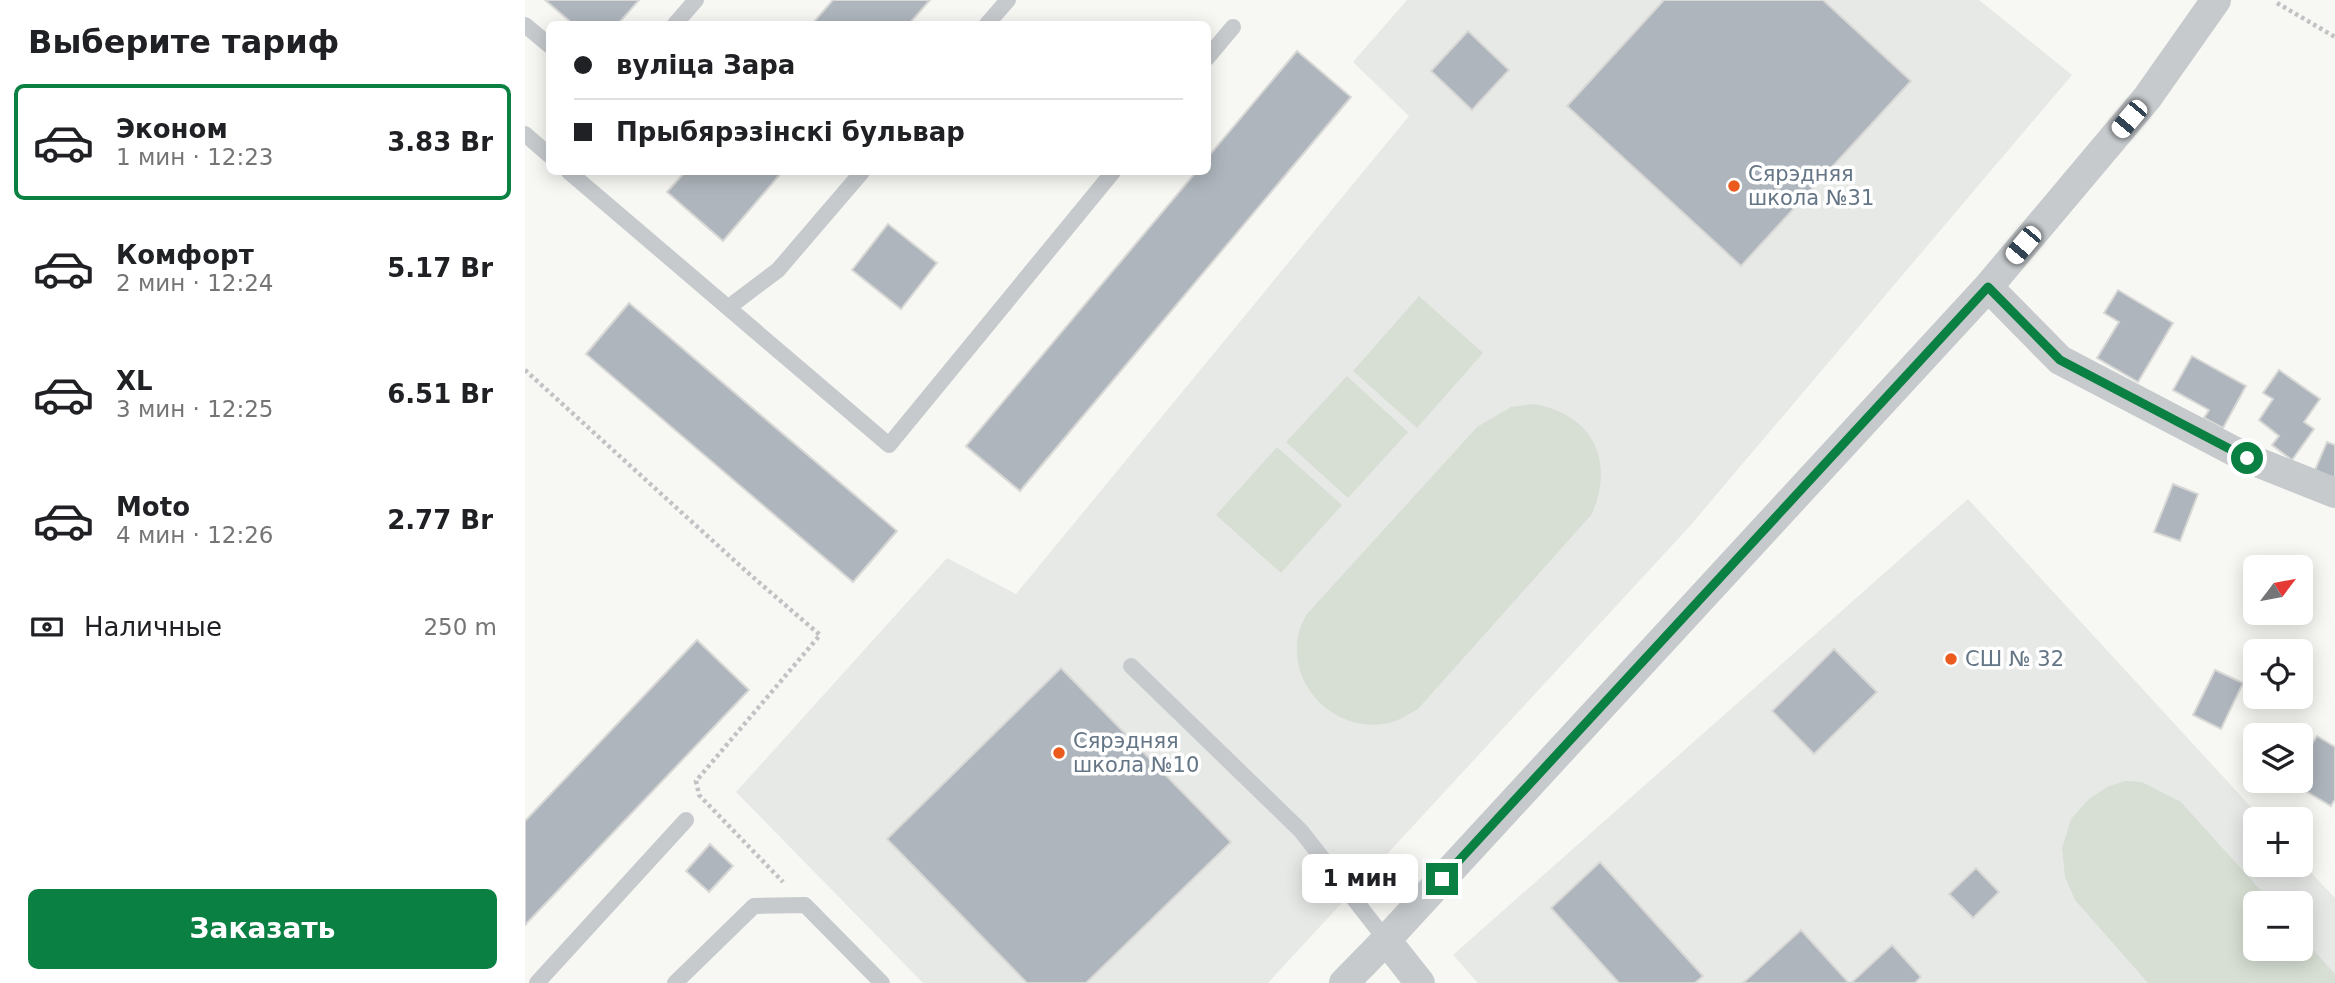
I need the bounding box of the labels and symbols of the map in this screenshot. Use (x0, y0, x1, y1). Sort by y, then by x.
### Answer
car (2108, 96, 2151, 142)
place label: Сярэдняя школа №31 (1748, 162, 1874, 210)
marker: Сярэдняя школа №31 (1726, 178, 1742, 194)
car (2002, 222, 2045, 268)
route start (2231, 442, 2263, 474)
north arrow (2243, 555, 2313, 625)
place label: СШ № 32 (1965, 647, 2064, 671)
marker: СШ № 32 (1943, 651, 1959, 667)
place label: Сярэдняя школа №10 (1073, 729, 1199, 777)
marker: Сярэдняя школа №10 (1051, 745, 1067, 761)
callout: 1 мин (1302, 854, 1417, 903)
route end (1426, 863, 1458, 895)

